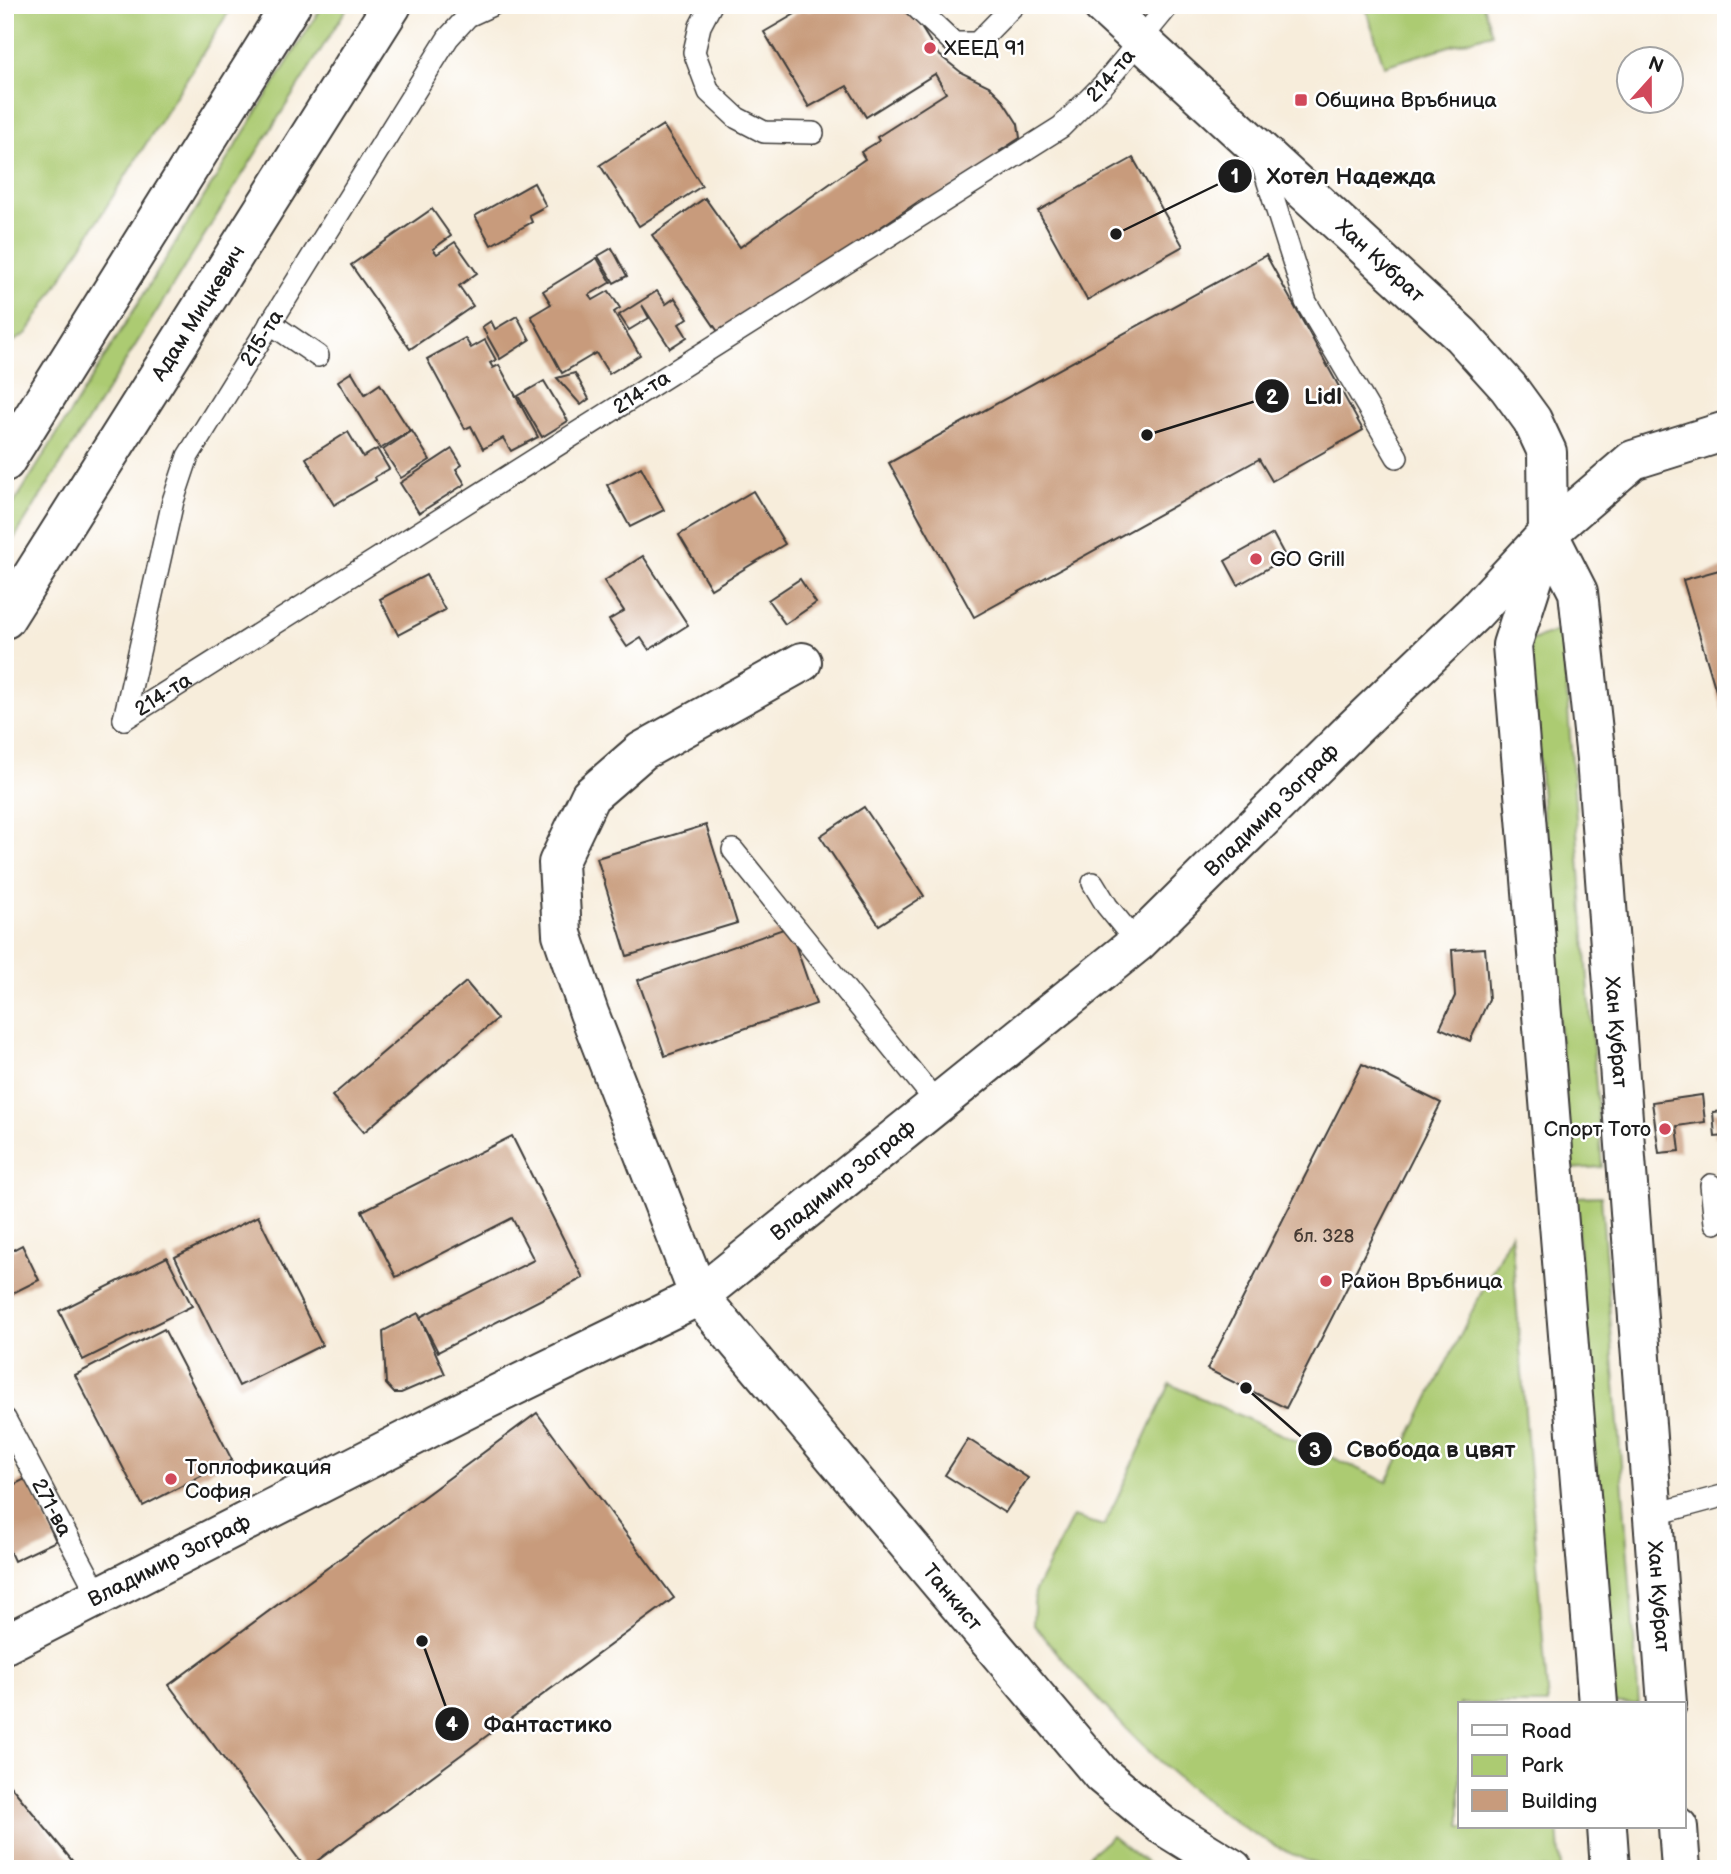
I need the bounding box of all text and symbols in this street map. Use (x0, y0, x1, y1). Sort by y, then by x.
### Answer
place label: ХЕЕД 91 (944, 36, 1025, 61)
marker: ХЕЕД 91 (922, 40, 938, 56)
street label: 214-та (1081, 43, 1141, 108)
north arrow (1616, 46, 1686, 116)
text: N (1645, 52, 1666, 79)
place label: Община Връбница (1315, 88, 1498, 113)
marker: Община Връбница (1293, 92, 1309, 108)
callout: Хотел Надежда (1218, 154, 1450, 198)
text: Хотел Надежда (1266, 163, 1436, 191)
text: 1 (1231, 164, 1239, 189)
street label: Хан Кубрат (1330, 214, 1430, 308)
street label: Адам Мицкевич (146, 241, 250, 386)
street label: 215-та (235, 305, 289, 371)
street label: 214-та (609, 365, 675, 420)
callout: Lidl (1255, 374, 1356, 418)
text: Lidl (1304, 383, 1342, 411)
text: 2 (1266, 385, 1279, 410)
place label: GO Grill (1270, 547, 1345, 572)
marker: GO Grill (1248, 551, 1264, 567)
street label: 214-та (130, 667, 197, 722)
street label: Владимир Зограф (1199, 738, 1344, 882)
street label: Хан Кубрат (1599, 976, 1633, 1089)
street label: Владимир Зограф (766, 1114, 921, 1246)
place label: Спорт Тото (1544, 1117, 1651, 1142)
marker: Спорт Тото (1657, 1121, 1673, 1137)
house number: бл. 328 (1294, 1226, 1354, 1247)
place label: Район Връбница (1340, 1269, 1503, 1294)
marker: Район Връбница (1318, 1273, 1334, 1289)
callout: Свобода в цвят (1298, 1427, 1530, 1471)
text: Свобода в цвят (1347, 1436, 1516, 1464)
text: 3 (1309, 1438, 1321, 1463)
place label: Топлофикация София (185, 1455, 331, 1504)
marker: Топлофикация София (163, 1471, 179, 1487)
street label: 271-ва (26, 1474, 77, 1541)
street label: Владимир Зограф (84, 1509, 255, 1613)
street label: Хан Кубрат (1642, 1540, 1675, 1653)
street label: Танкист (917, 1559, 987, 1636)
callout: Фантастико (434, 1702, 626, 1746)
legend (1458, 1702, 1686, 1828)
text: Фантастико (484, 1711, 612, 1739)
text: 4 (446, 1712, 459, 1737)
text: Road (1521, 1719, 1572, 1744)
text: Park (1521, 1753, 1564, 1778)
text: Building (1521, 1789, 1597, 1814)

